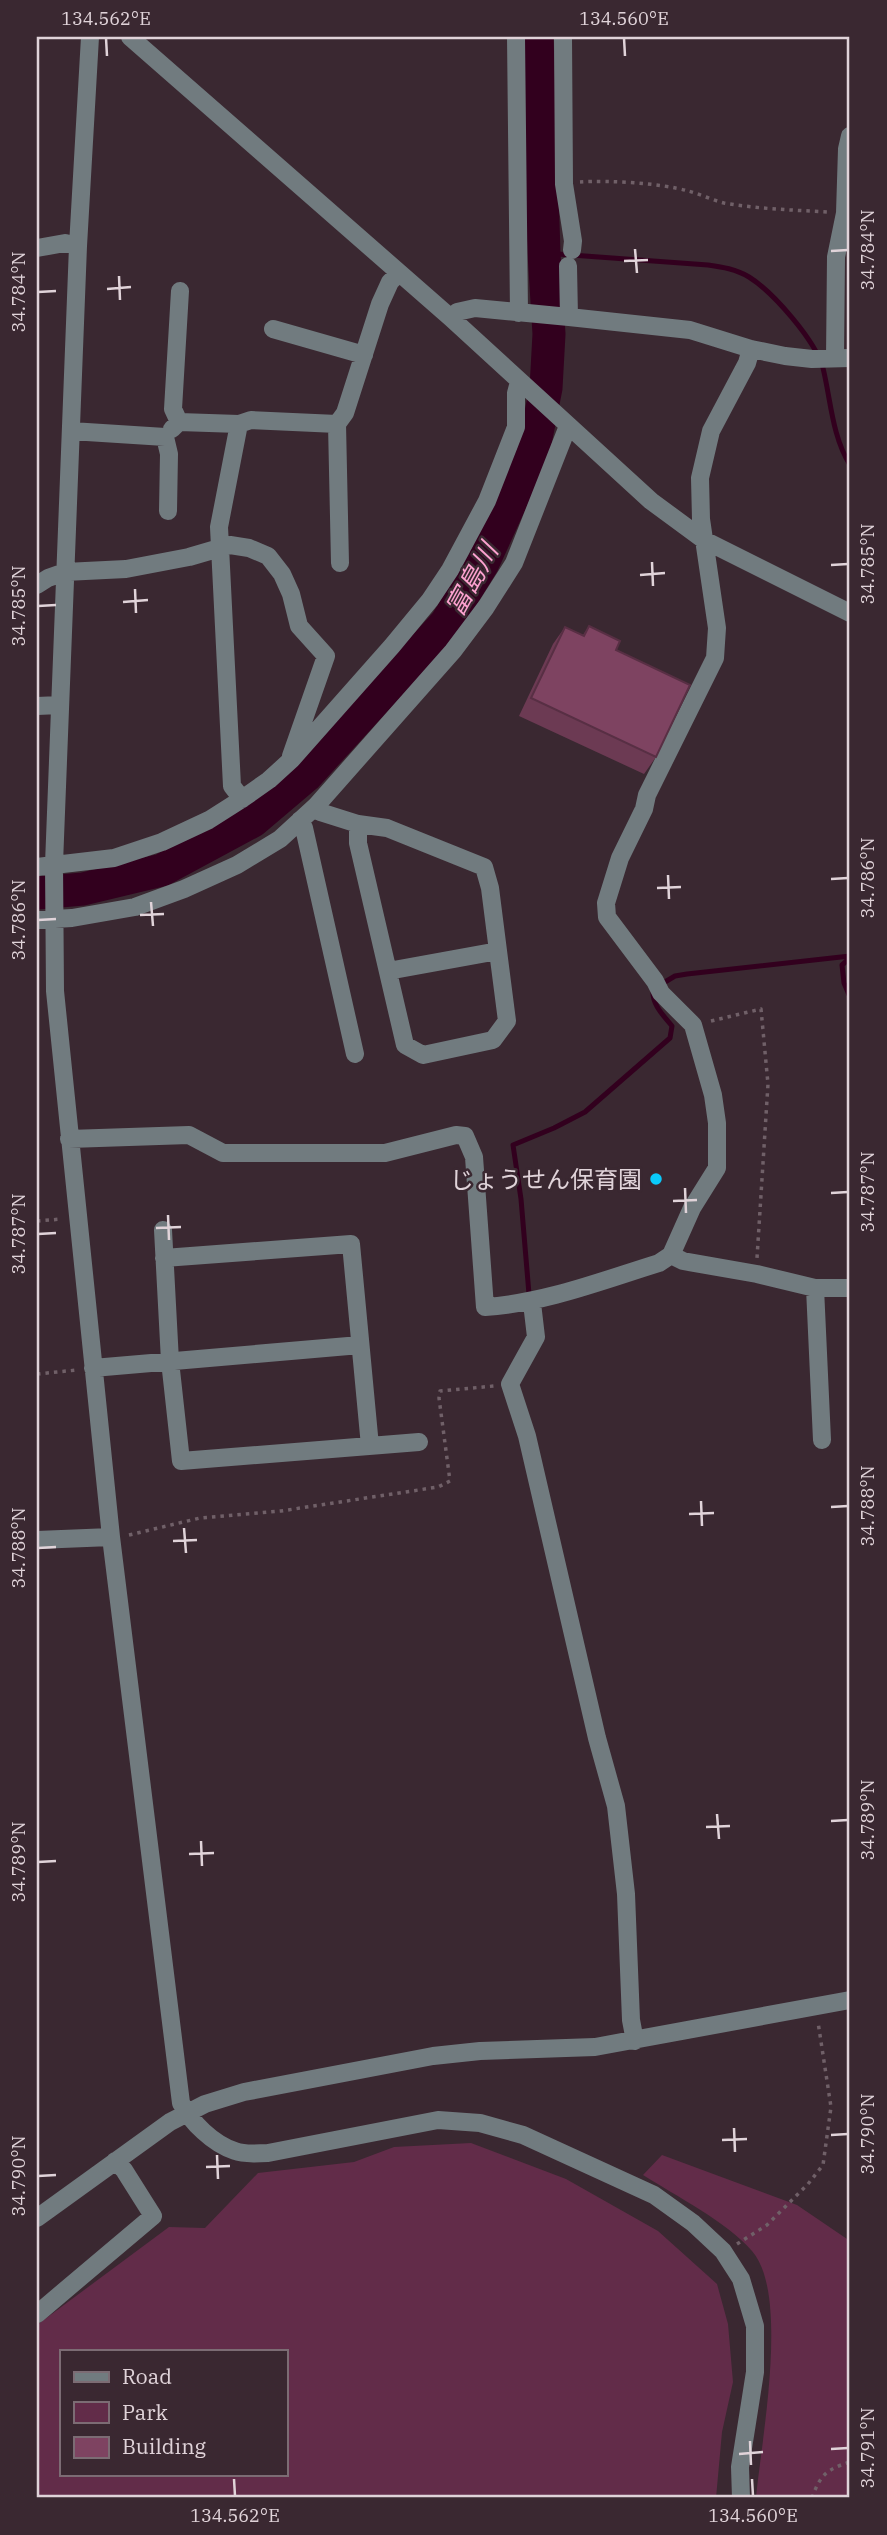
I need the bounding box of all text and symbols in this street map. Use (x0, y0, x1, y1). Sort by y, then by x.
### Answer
text: 134.562°E (61, 7, 151, 30)
text: 134.560°E (579, 7, 669, 30)
text: 34.784°N (856, 209, 879, 291)
text: 34.784°N (7, 251, 30, 333)
text: 34.785°N (856, 523, 879, 605)
water label: 富島川 (437, 534, 506, 621)
text: 34.785°N (7, 565, 30, 647)
text: 34.786°N (856, 837, 879, 919)
text: 34.786°N (7, 879, 30, 961)
text: 34.787°N (856, 1151, 879, 1233)
place label: じょうせん保育園 (450, 1163, 642, 1195)
marker: じょうせん保育園 (648, 1171, 664, 1187)
text: 34.787°N (7, 1193, 30, 1275)
text: 34.788°N (856, 1465, 879, 1547)
text: 34.788°N (7, 1507, 30, 1589)
text: 34.789°N (856, 1779, 879, 1861)
text: 34.789°N (7, 1821, 30, 1903)
text: 34.790°N (856, 2093, 879, 2175)
text: 34.790°N (7, 2135, 30, 2217)
legend (60, 2350, 287, 2476)
text: Road (122, 2362, 172, 2390)
text: Park (122, 2398, 169, 2426)
text: 34.791°N (856, 2407, 879, 2489)
text: Building (122, 2432, 207, 2460)
text: 134.562°E (190, 2504, 280, 2527)
text: 134.560°E (708, 2504, 798, 2527)

